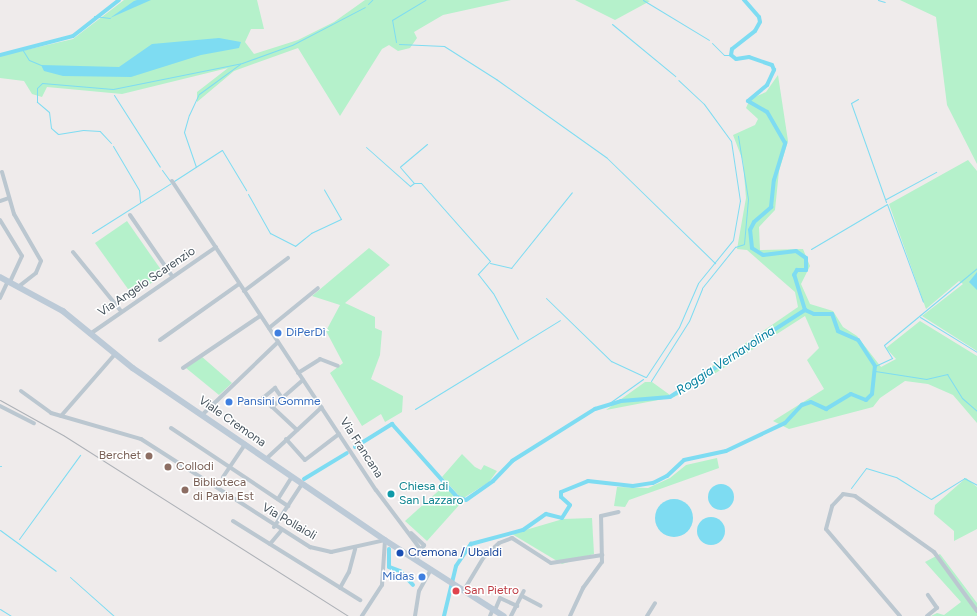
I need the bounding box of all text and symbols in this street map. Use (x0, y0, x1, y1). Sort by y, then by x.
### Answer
street label: Via Angelo Scarenzio (96, 244, 198, 320)
water label: Roggia Vernavolina (674, 323, 778, 399)
place label: DiPerDì (286, 326, 326, 340)
marker: DiPerDì (273, 328, 283, 338)
street label: Viale Cremona (196, 394, 268, 450)
place label: Pansini Gomme (237, 395, 321, 409)
marker: Pansini Gomme (224, 397, 234, 407)
street label: Via Francana (336, 415, 386, 481)
place label: Berchet (99, 449, 141, 463)
marker: Berchet (144, 451, 154, 461)
place label: Collodi (176, 460, 214, 474)
marker: Collodi (163, 462, 173, 472)
place label: Biblioteca di Pavia Est (193, 476, 254, 504)
place label: Chiesa di San Lazzaro (399, 480, 463, 508)
marker: Biblioteca di Pavia Est (180, 485, 190, 495)
marker: Chiesa di San Lazzaro (386, 489, 396, 499)
street label: Via Pollaioli (259, 501, 319, 543)
place label: Cremona / Ubaldi (408, 546, 502, 560)
marker: Cremona / Ubaldi (395, 548, 405, 558)
place label: Midas (382, 570, 414, 584)
marker: Midas (417, 572, 427, 582)
place label: San Pietro (464, 584, 519, 598)
marker: San Pietro (451, 586, 461, 596)

